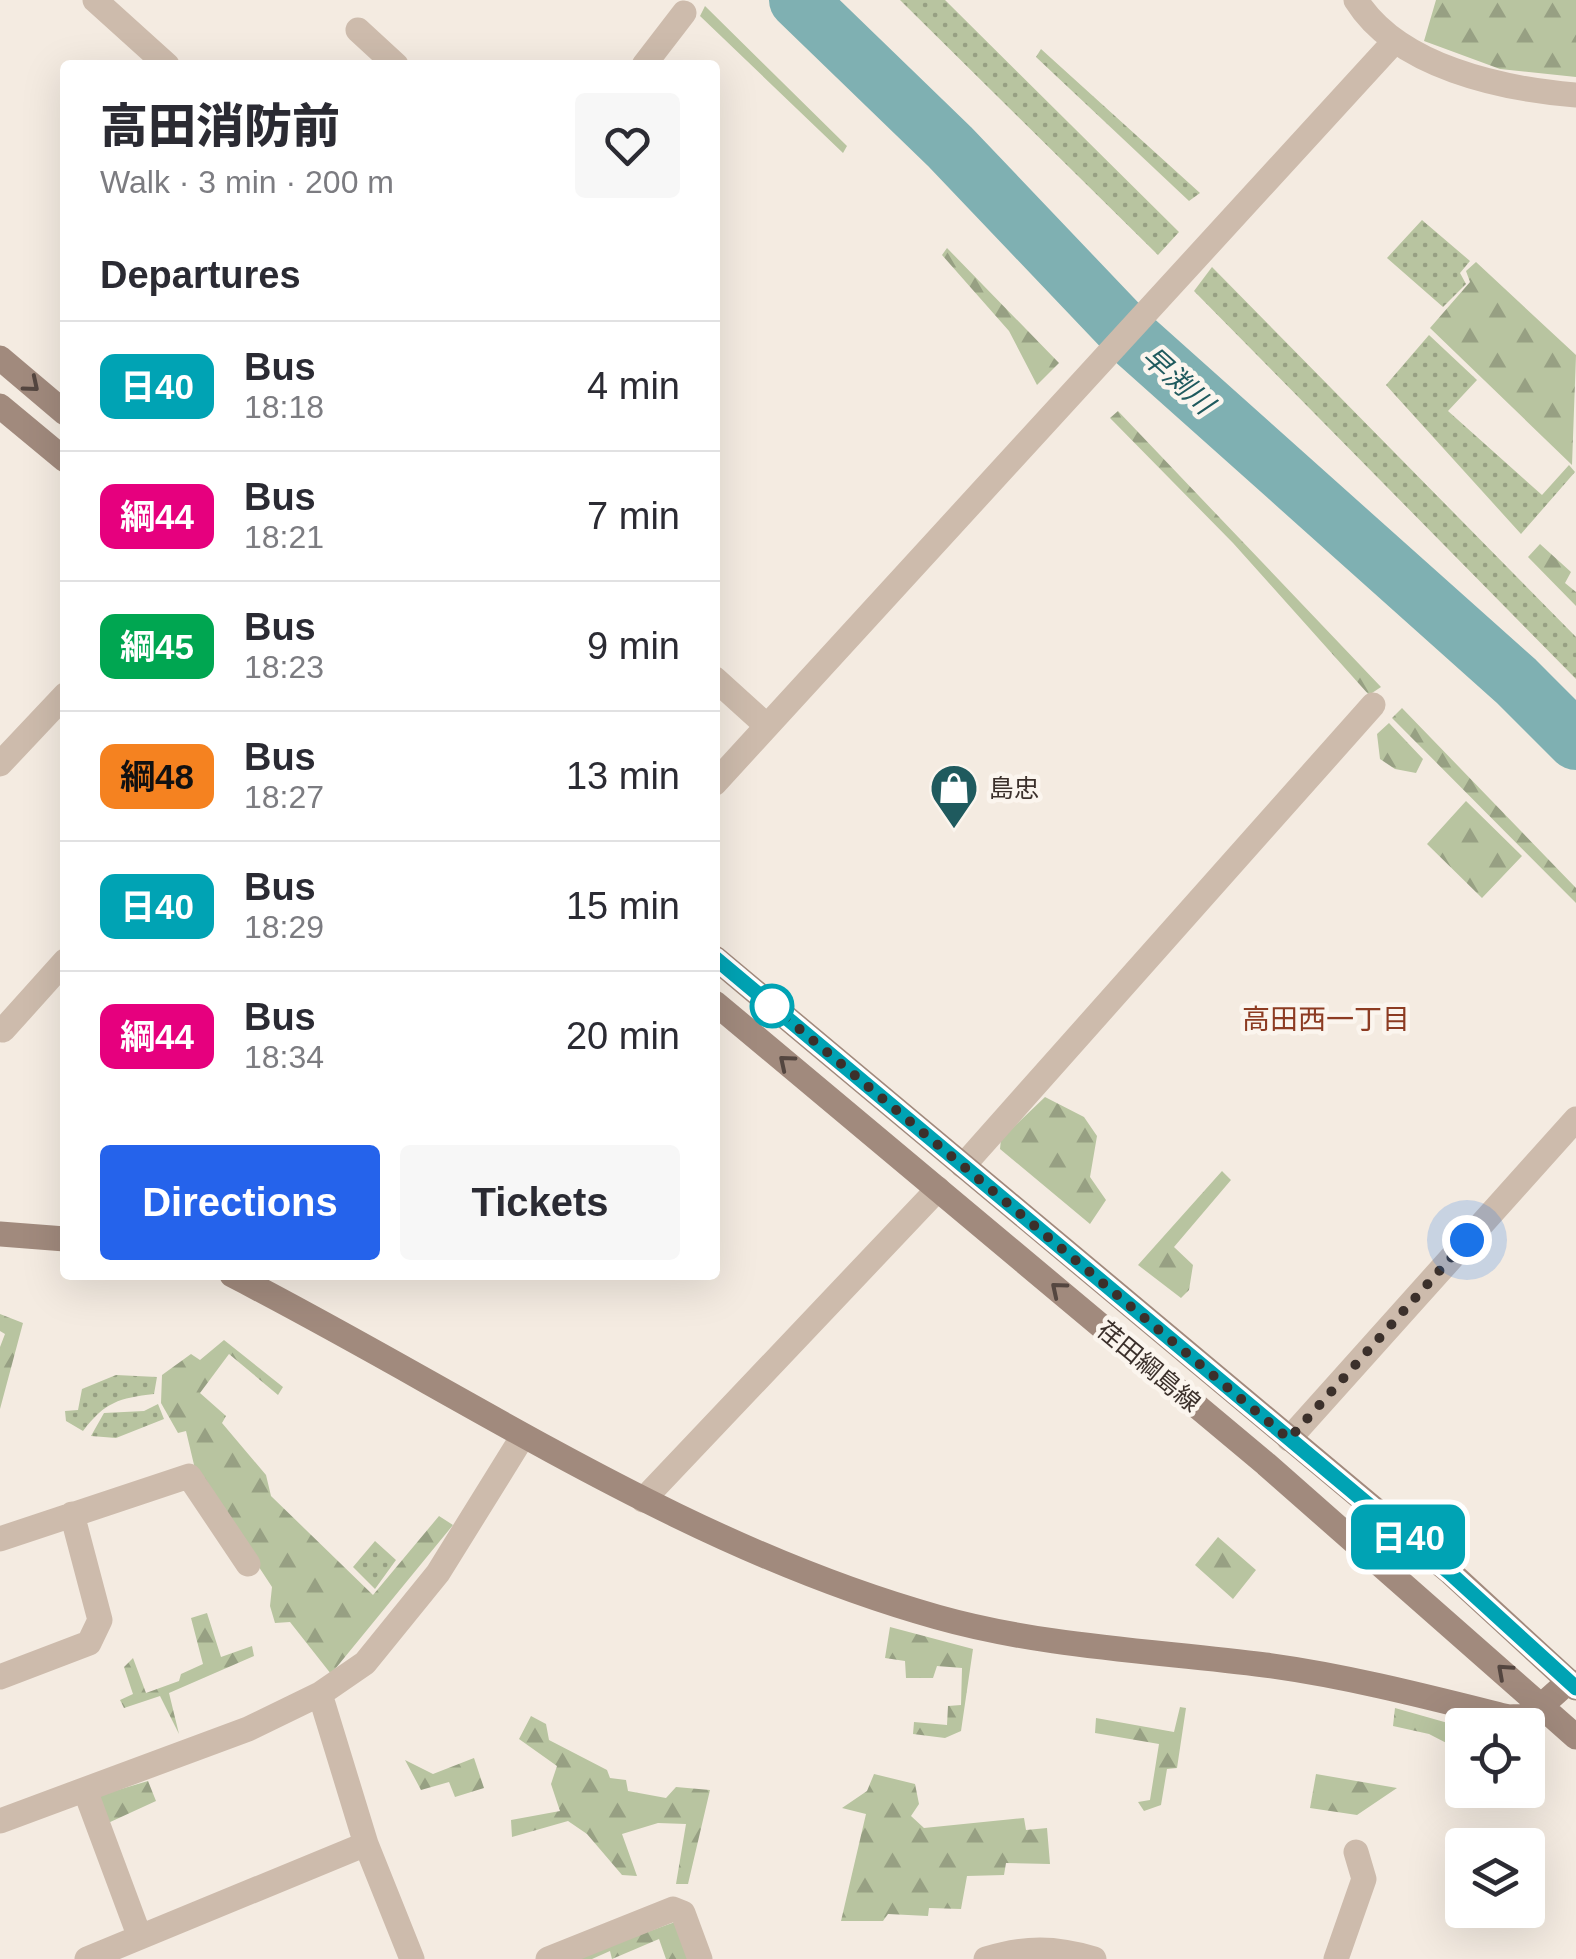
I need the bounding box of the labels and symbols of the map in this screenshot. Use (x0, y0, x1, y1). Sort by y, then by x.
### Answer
water label: 早渕川 (1136, 341, 1221, 422)
one-way arrow (21, 374, 39, 392)
shop icon: 島忠 (928, 762, 980, 830)
place label: 島忠 (989, 774, 1039, 802)
unlabelled marker (751, 985, 793, 1027)
district label: 高田西一丁目 (1242, 1004, 1410, 1035)
one-way arrow (780, 1056, 798, 1074)
your location (1442, 1215, 1492, 1265)
one-way arrow (1051, 1283, 1069, 1301)
street label: 荏田綱島線 (1092, 1315, 1206, 1417)
line badge: 日40 (1350, 1504, 1466, 1570)
one-way arrow (1497, 1665, 1516, 1683)

